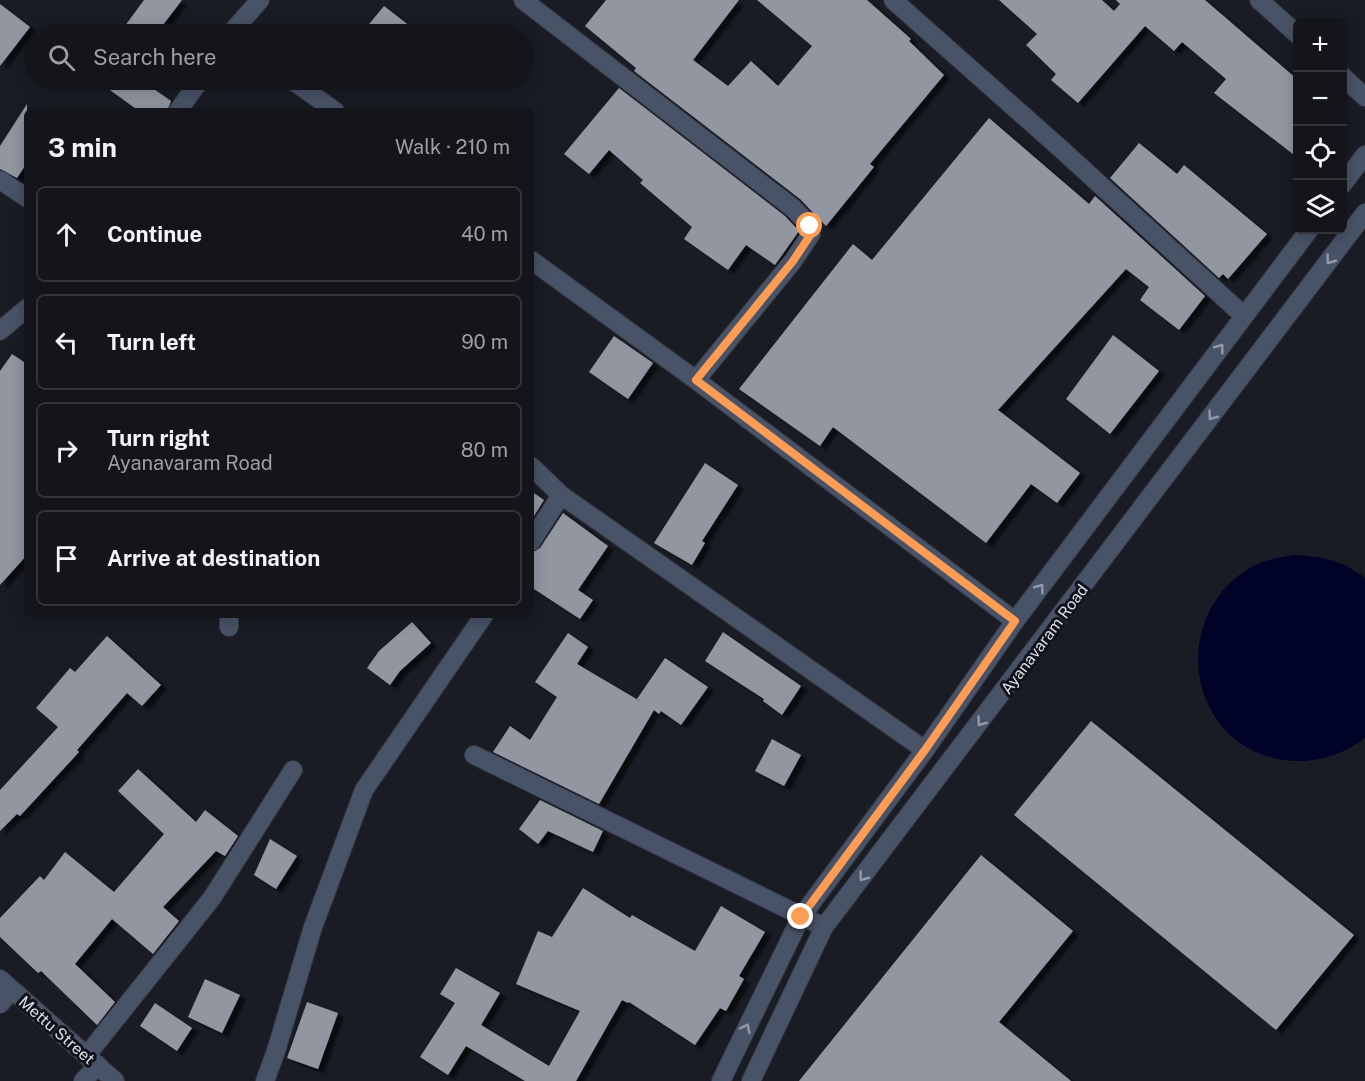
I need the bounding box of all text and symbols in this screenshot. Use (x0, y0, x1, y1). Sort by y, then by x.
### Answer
map controls (1293, 18, 1347, 234)
button: + (1293, 18, 1347, 72)
search box (24, 24, 534, 90)
icon: search (45, 41, 78, 74)
text: Search here (93, 44, 217, 70)
button: − (1293, 72, 1347, 126)
button: locate (1293, 126, 1347, 180)
text: 3 min (48, 132, 117, 163)
text: Walk · 210 m (395, 135, 510, 159)
button: layers (1293, 180, 1347, 234)
route start (796, 212, 822, 238)
icon: ahead (50, 218, 83, 251)
text: Continue (107, 221, 202, 247)
text: 40 m (461, 222, 508, 246)
one-way arrow (1326, 253, 1337, 264)
icon: left (50, 326, 83, 359)
text: Turn left (107, 329, 196, 355)
text: 90 m (461, 330, 508, 354)
one-way arrow (1213, 343, 1224, 354)
one-way arrow (1209, 409, 1220, 420)
text: Turn right (107, 425, 210, 451)
icon: right (50, 434, 83, 467)
text: 80 m (461, 438, 508, 462)
text: Ayanavaram Road (107, 451, 273, 475)
icon: arrive (50, 542, 83, 575)
text: Arrive at destination (107, 545, 320, 571)
street label: Ayanavaram Road (997, 581, 1092, 698)
one-way arrow (1033, 583, 1044, 594)
one-way arrow (977, 715, 988, 726)
one-way arrow (859, 871, 870, 882)
route end (787, 903, 813, 929)
street label: Mettu Street (15, 992, 98, 1068)
one-way arrow (739, 1024, 751, 1035)

